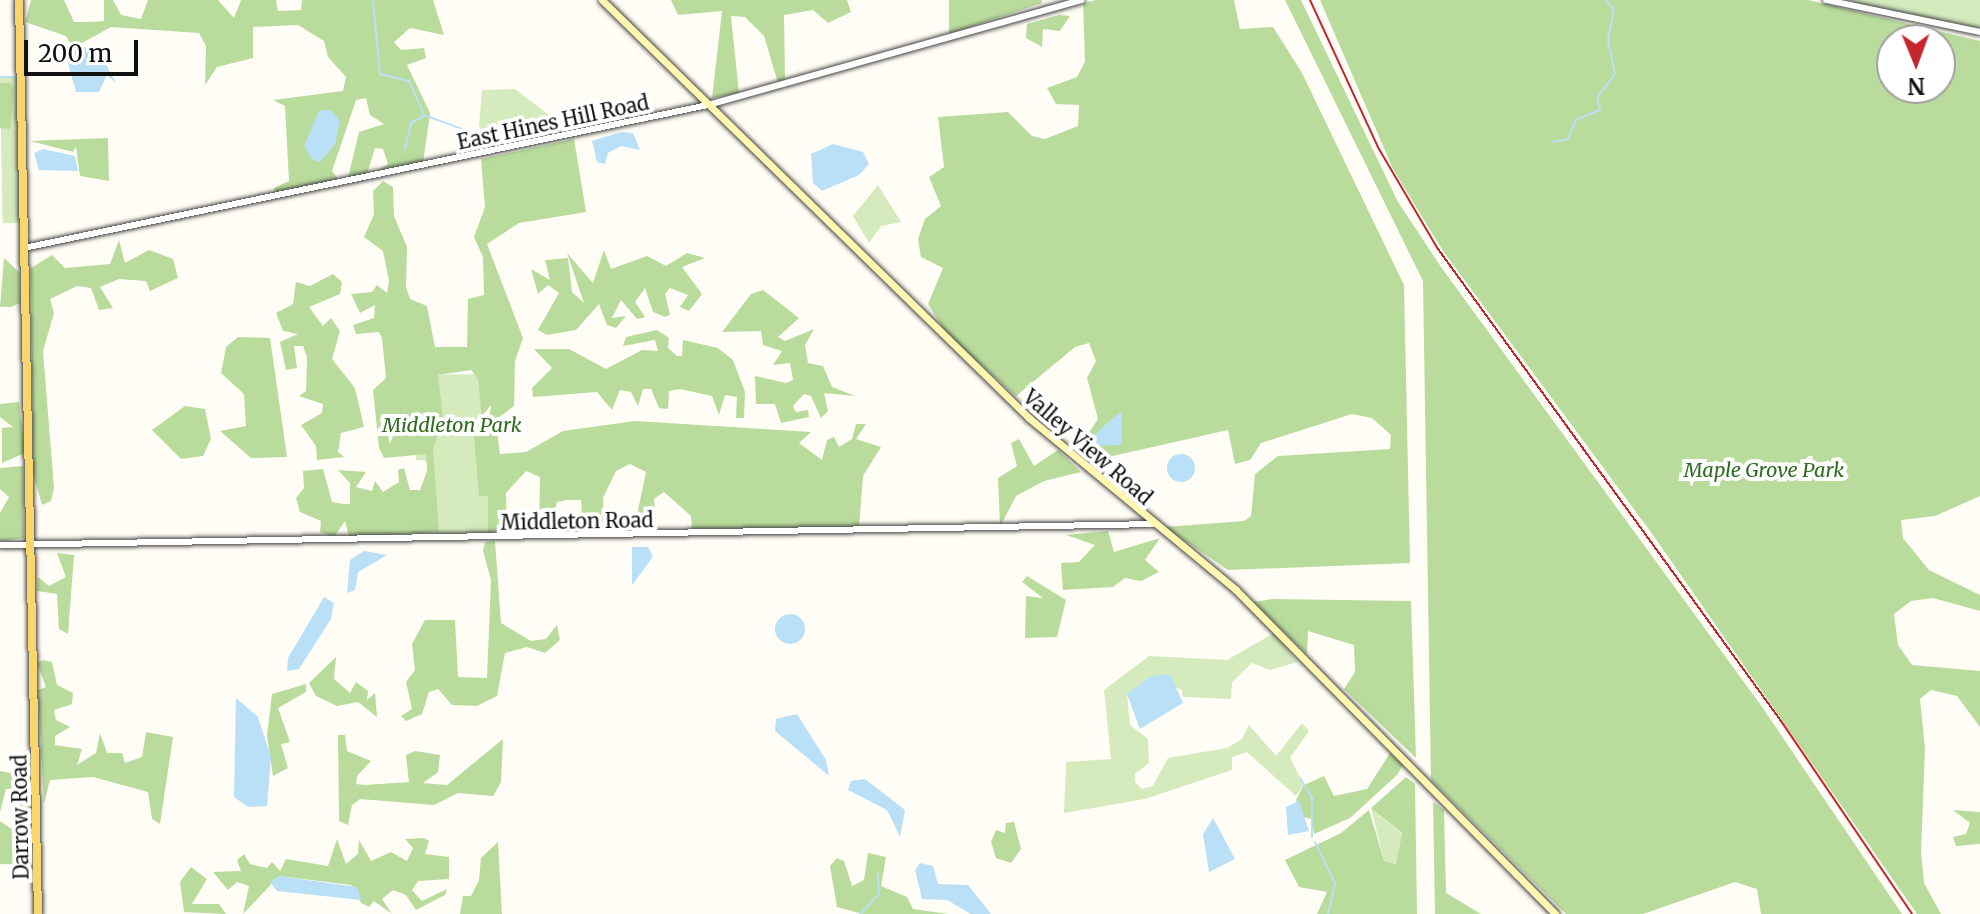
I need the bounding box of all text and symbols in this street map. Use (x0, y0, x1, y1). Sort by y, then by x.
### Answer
scale bar (28, 24, 142, 74)
north arrow (1876, 24, 1956, 104)
text: 200 m (38, 38, 112, 69)
text: N (1907, 72, 1925, 100)
street label: East Hines Hill Road (455, 90, 651, 154)
street label: Valley View Road (1019, 385, 1157, 509)
park label: Middleton Park (382, 412, 522, 436)
park label: Maple Grove Park (1684, 457, 1844, 481)
street label: Middleton Road (500, 508, 654, 534)
street label: Darrow Road (7, 754, 33, 880)

